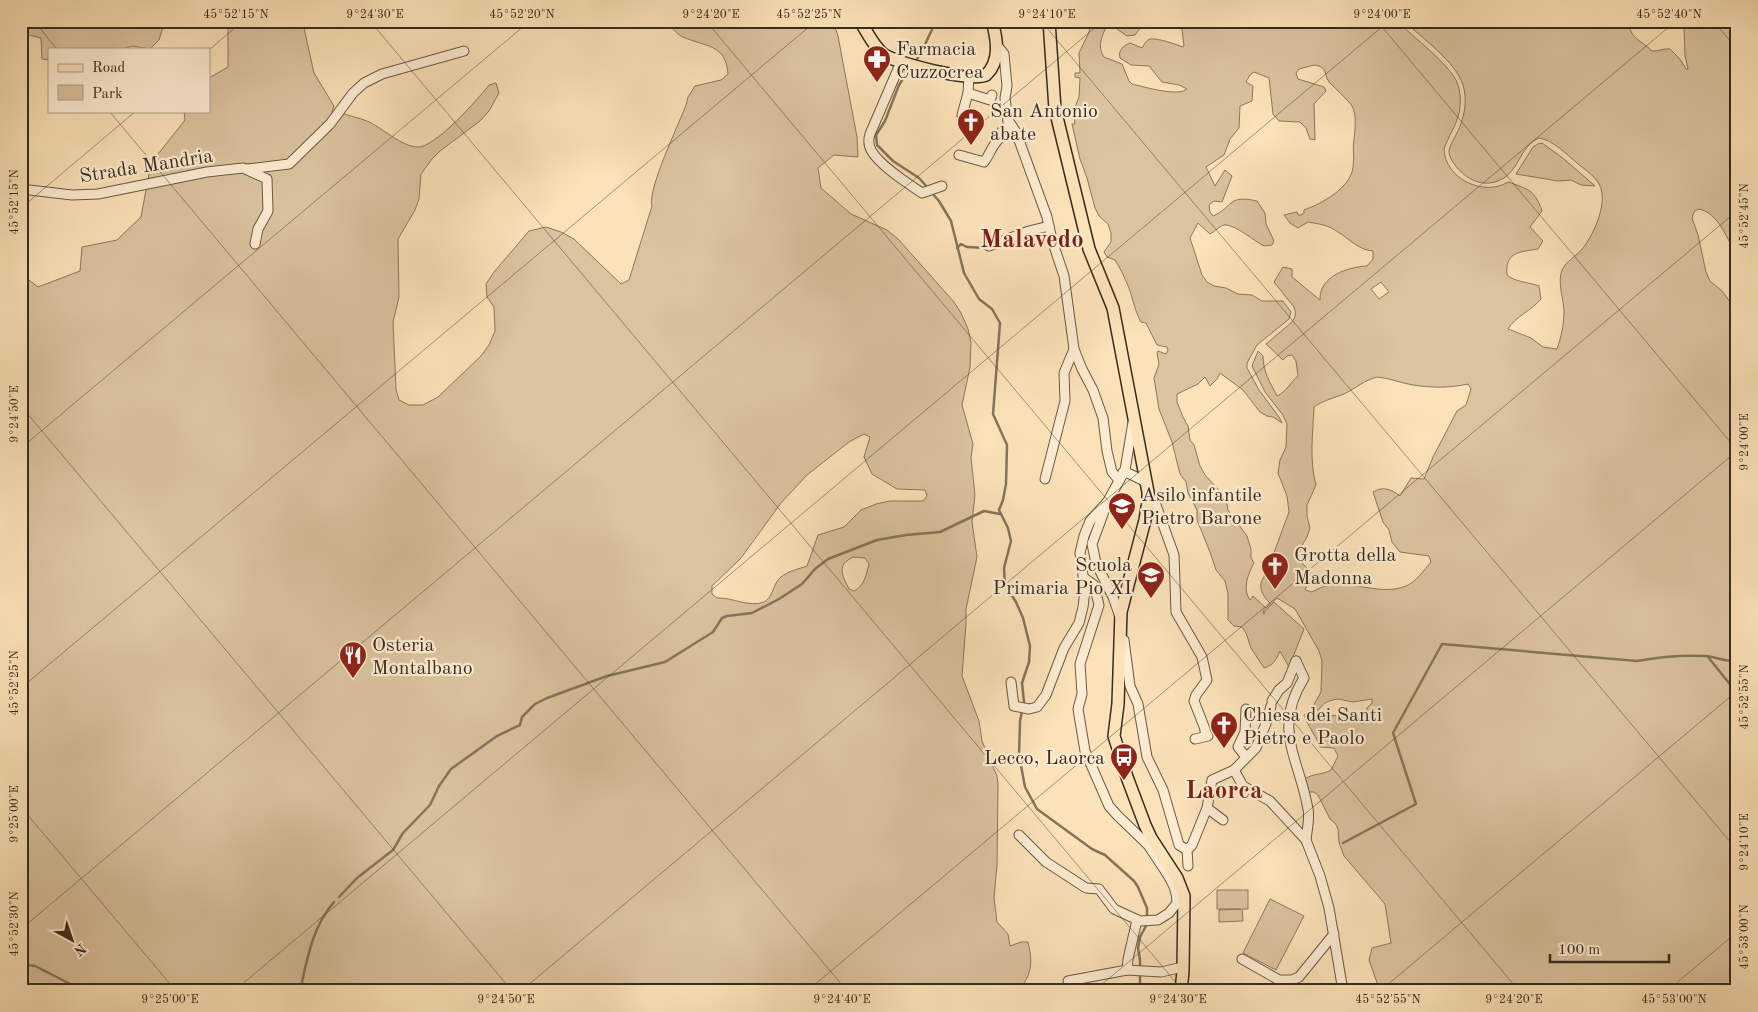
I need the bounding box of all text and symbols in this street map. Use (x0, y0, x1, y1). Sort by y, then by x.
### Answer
text: 45°52'15"N (203, 8, 269, 21)
text: 45°52'20"N (489, 8, 555, 21)
text: 45°52'25"N (776, 8, 842, 21)
text: 45°52'40"N (1636, 8, 1702, 21)
text: 9°24'30"E (346, 9, 404, 21)
text: 9°24'20"E (682, 9, 740, 21)
text: 9°24'10"E (1018, 9, 1076, 21)
text: 9°24'00"E (1353, 9, 1411, 21)
place label: Farmacia Cuzzocrea (896, 40, 984, 83)
pharmacy icon: Farmacia Cuzzocrea (862, 44, 892, 83)
legend (48, 48, 210, 112)
text: Road (92, 61, 126, 76)
text: Park (92, 87, 123, 102)
place label: San Antonio abate (990, 102, 1098, 145)
church icon: San Antonio abate (956, 107, 986, 146)
street label: Strada Mandria (78, 147, 215, 187)
text: 45°52'15"N (8, 169, 21, 235)
text: 45°52'45"N (1738, 183, 1751, 249)
district label: Malavedo (980, 228, 1084, 253)
text: 9°24'50"E (8, 385, 21, 443)
text: 9°24'00"E (1739, 413, 1751, 471)
place label: Asilo infantile Pietro Barone (1141, 486, 1262, 529)
school or university icon: Asilo infantile Pietro Barone (1107, 491, 1137, 530)
place label: Grotta della Madonna (1294, 546, 1396, 589)
church icon: Grotta della Madonna (1260, 551, 1290, 590)
place label: Scuola Primaria Pio XI (993, 556, 1132, 599)
school or university icon: Scuola Primaria Pio XI (1136, 560, 1166, 599)
place label: Osteria Montalbano (372, 636, 473, 679)
restaurant icon: Osteria Montalbano (338, 640, 368, 679)
text: 45°52'25"N (8, 650, 21, 716)
text: 45°52'55"N (1738, 664, 1751, 730)
place label: Chiesa dei Santi Pietro e Paolo (1243, 706, 1382, 749)
church icon: Chiesa dei Santi Pietro e Paolo (1209, 710, 1239, 749)
bus stop icon: Lecco, Laorca (1109, 742, 1139, 781)
place label: Lecco, Laorca (984, 749, 1105, 769)
district label: Laorca (1185, 779, 1263, 804)
text: 9°25'00"E (8, 785, 21, 843)
text: 9°24'10"E (1739, 813, 1751, 871)
text: 45°52'30"N (8, 891, 21, 957)
text: 45°53'00"N (1738, 904, 1751, 970)
north arrow (48, 914, 98, 964)
scale bar (1550, 932, 1669, 964)
text: N (71, 940, 88, 958)
text: 100 m (1558, 943, 1600, 958)
text: 9°25'00"E (141, 993, 199, 1006)
text: 9°24'50"E (477, 993, 535, 1006)
text: 45°52'55"N (1355, 993, 1421, 1006)
text: 45°53'00"N (1641, 993, 1707, 1006)
text: 9°24'40"E (813, 994, 871, 1006)
text: 9°24'30"E (1149, 994, 1207, 1006)
text: 9°24'20"E (1485, 994, 1543, 1006)

